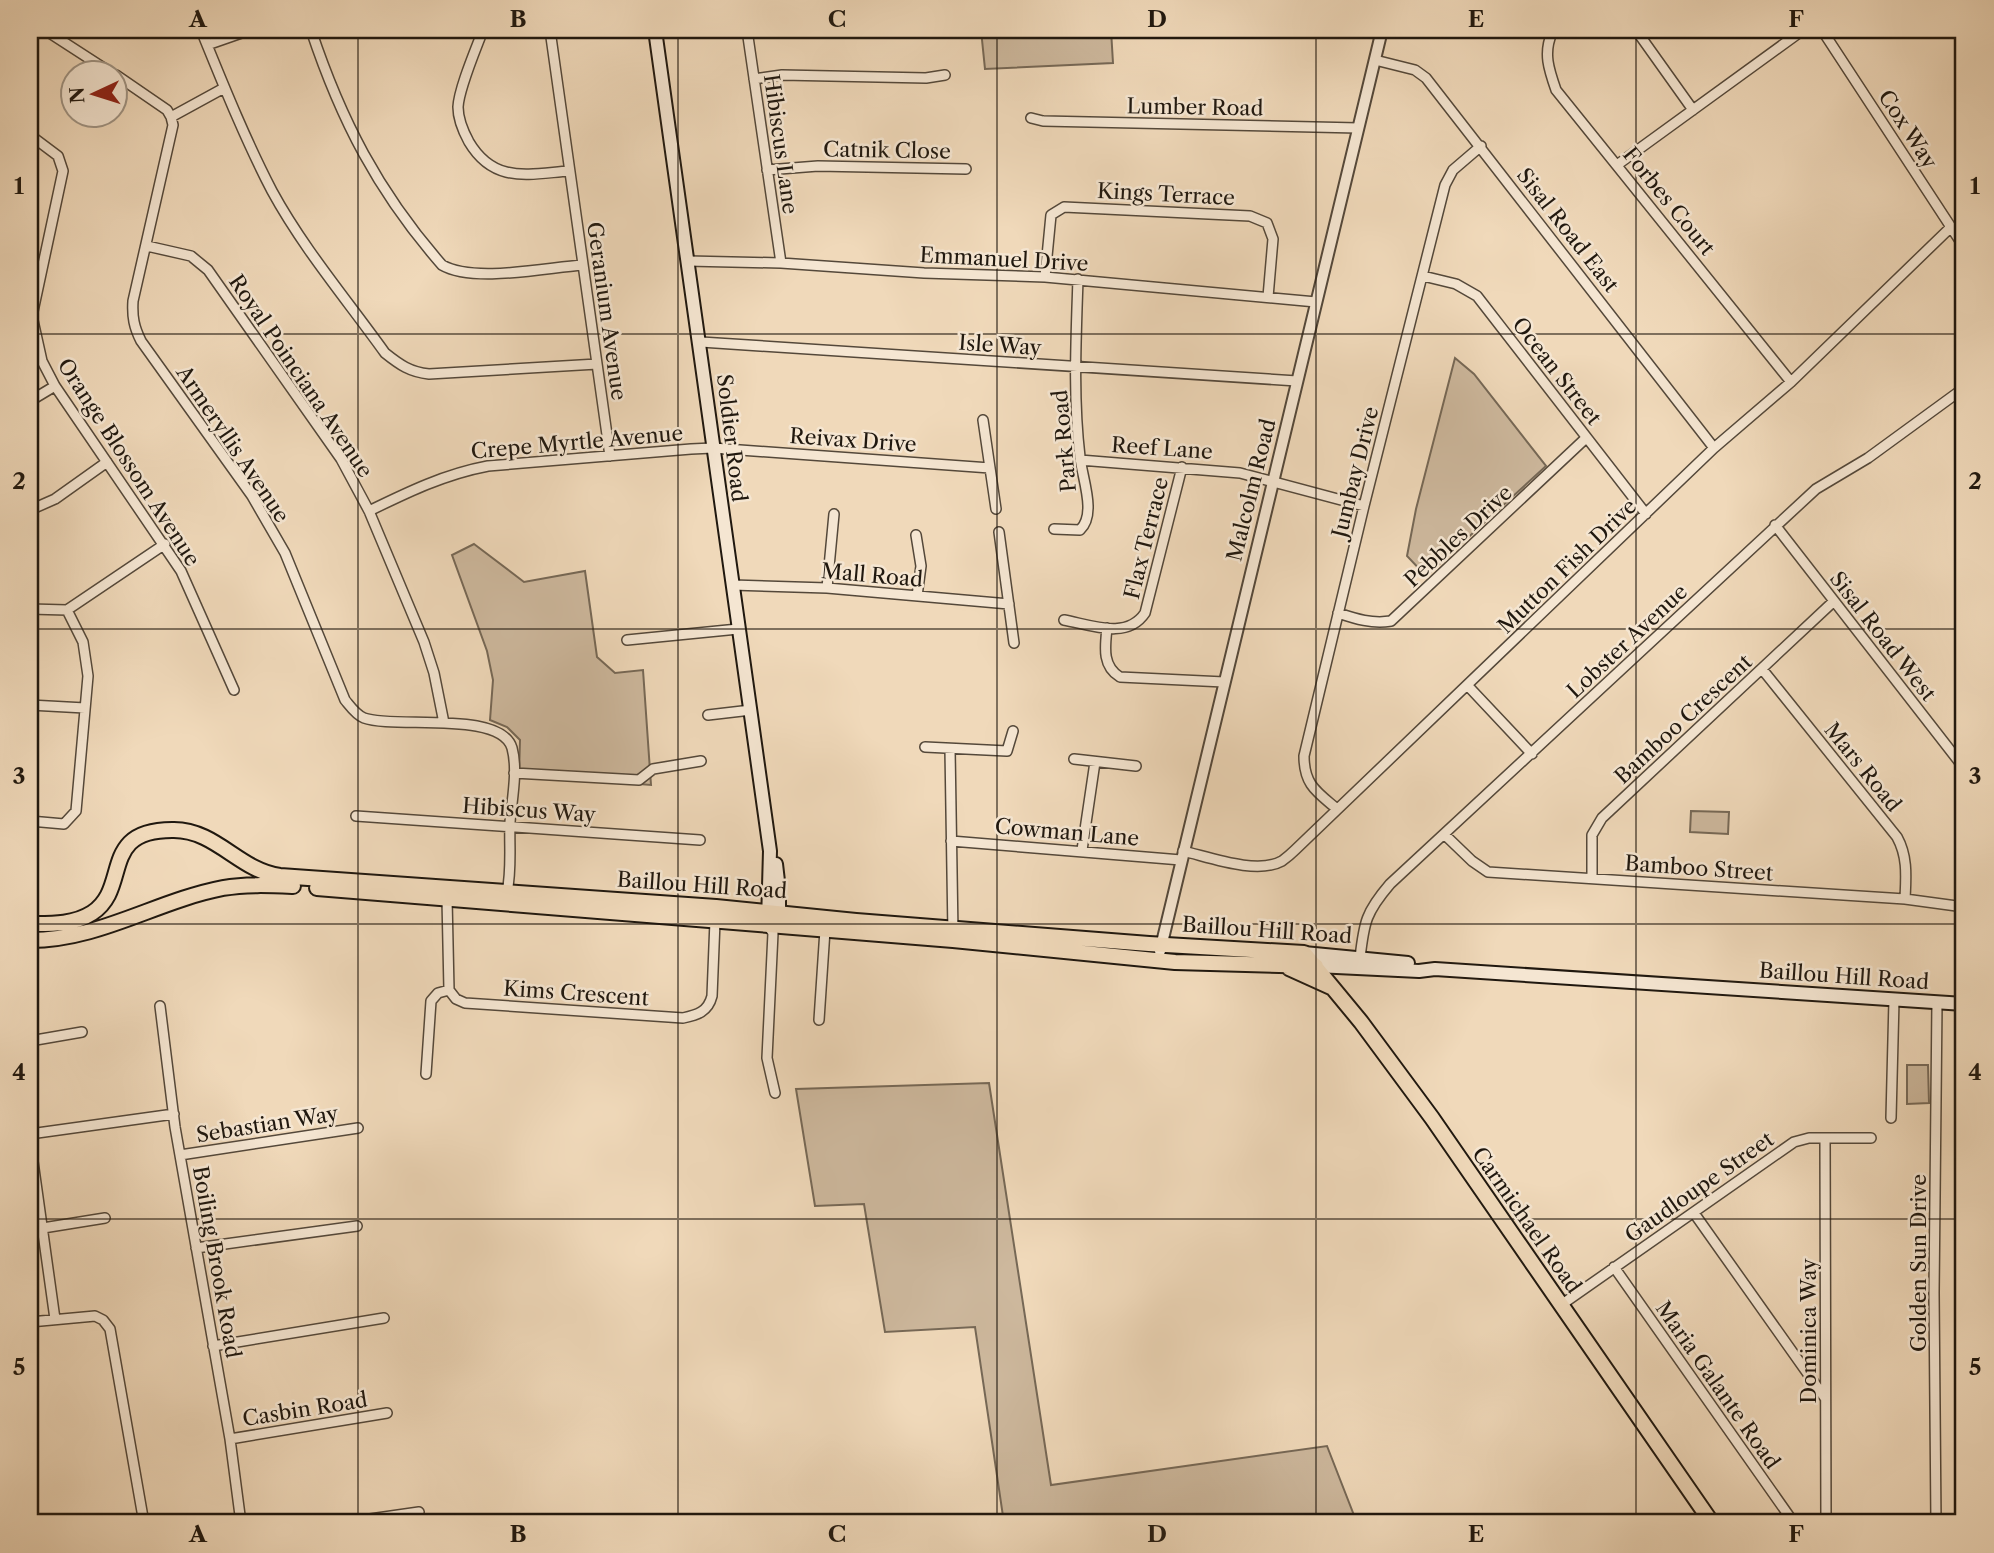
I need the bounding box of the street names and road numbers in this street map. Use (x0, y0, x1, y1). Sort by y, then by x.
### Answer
street label: Hibiscus Lane (759, 72, 803, 216)
street label: Cox Way (1873, 85, 1943, 173)
street label: Lumber Road (1126, 93, 1264, 121)
street label: Catnik Close (823, 136, 951, 164)
street label: Forbes Court (1618, 142, 1721, 261)
street label: Sisal Road East (1512, 163, 1625, 297)
street label: Kings Terrace (1096, 178, 1236, 210)
street label: Geranium Avenue (582, 220, 632, 402)
street label: Emmanuel Drive (919, 242, 1089, 276)
street label: Royal Poinciana Avenue (224, 270, 378, 482)
street label: Ocean Street (1507, 312, 1607, 430)
street label: Isle Way (958, 330, 1043, 360)
street label: Orange Blossom Avenue (52, 353, 206, 571)
street label: Armeryllis Avenue (171, 360, 295, 527)
street label: Soldier Road (712, 373, 752, 504)
street label: Park Road (1047, 389, 1081, 493)
street label: Jumbay Drive (1326, 404, 1383, 543)
street label: Malcolm Road (1221, 416, 1281, 564)
street label: Crepe Myrtle Avenue (470, 420, 684, 464)
street label: Reivax Drive (789, 423, 917, 457)
street label: Reef Lane (1110, 432, 1214, 464)
street label: Flax Terrace (1119, 474, 1173, 602)
street label: Pebbles Drive (1399, 480, 1517, 592)
street label: Mutton Fish Drive (1493, 494, 1641, 638)
street label: Mall Road (820, 558, 924, 592)
street label: Sisal Road West (1825, 566, 1942, 706)
street label: Lobster Avenue (1562, 579, 1692, 703)
street label: Bamboo Crescent (1609, 649, 1757, 789)
street label: Mars Road (1819, 717, 1907, 817)
street label: Hibiscus Way (461, 793, 597, 827)
street label: Cowman Lane (994, 813, 1140, 851)
street label: Bamboo Street (1624, 850, 1775, 886)
street label: Baillou Hill Road (616, 867, 788, 903)
street label: Baillou Hill Road (1181, 912, 1353, 948)
street label: Baillou Hill Road (1758, 958, 1930, 994)
street label: Kims Crescent (502, 975, 650, 1011)
street label: Sebastian Way (194, 1100, 340, 1148)
street label: Gaudloupe Street (1620, 1126, 1779, 1248)
street label: Carmichael Road (1467, 1142, 1587, 1298)
street label: Boiling Brook Road (188, 1164, 246, 1360)
street label: Golden Sun Drive (1906, 1174, 1931, 1352)
street label: Dominica Way (1796, 1258, 1821, 1404)
street label: Maria Galante Road (1651, 1296, 1785, 1474)
street label: Casbin Road (241, 1387, 369, 1431)

